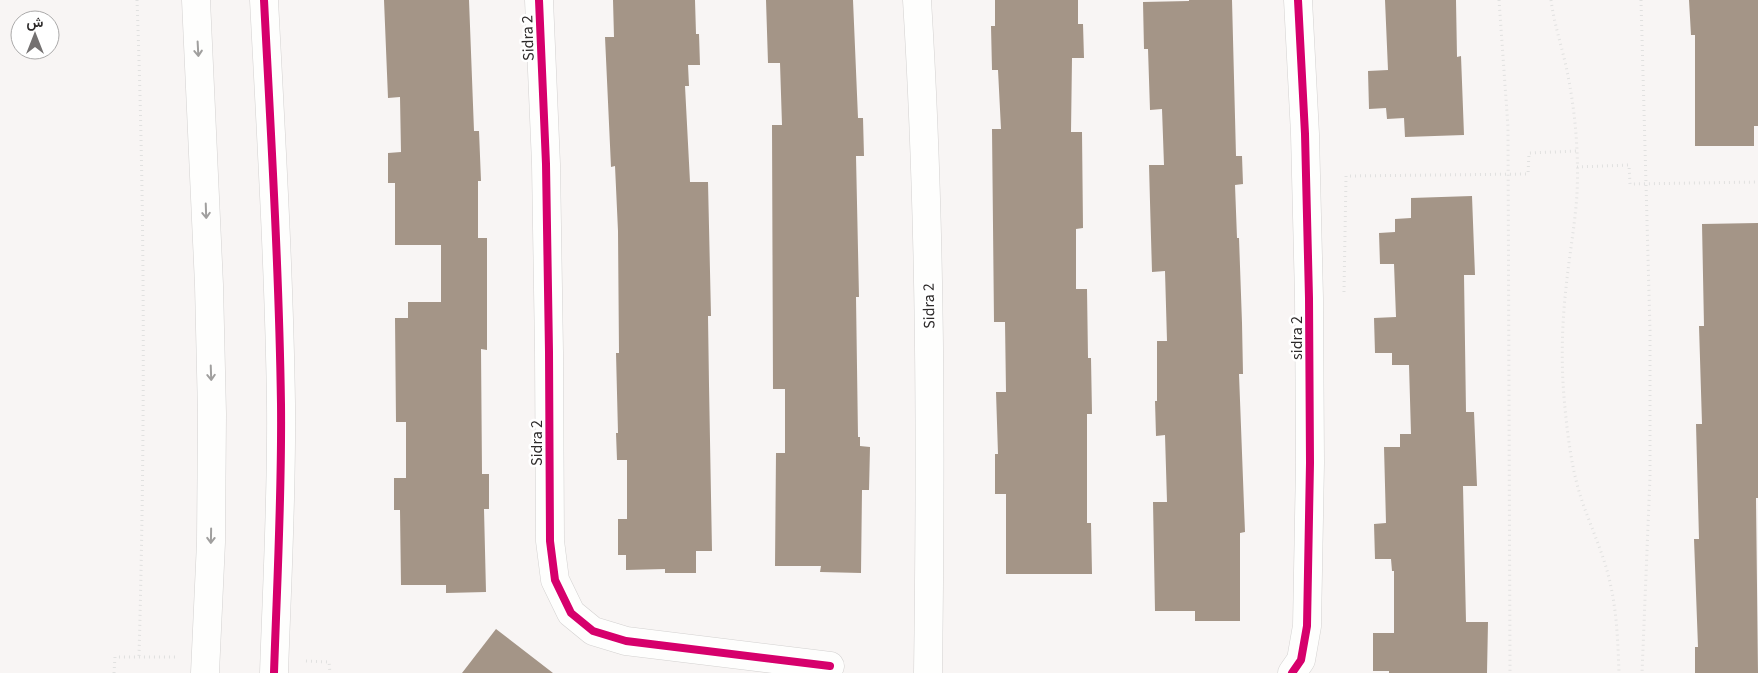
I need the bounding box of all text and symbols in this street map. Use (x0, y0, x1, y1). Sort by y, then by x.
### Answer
north arrow (10, 10, 60, 60)
text: ش (27, 13, 44, 33)
street label: Sidra 2 (516, 15, 540, 61)
one-way arrow (194, 40, 203, 56)
one-way arrow (201, 203, 210, 219)
street label: Sidra 2 (918, 283, 940, 329)
street label: sidra 2 (1286, 316, 1308, 360)
one-way arrow (206, 365, 216, 381)
street label: Sidra 2 (526, 420, 548, 466)
one-way arrow (206, 528, 216, 544)

